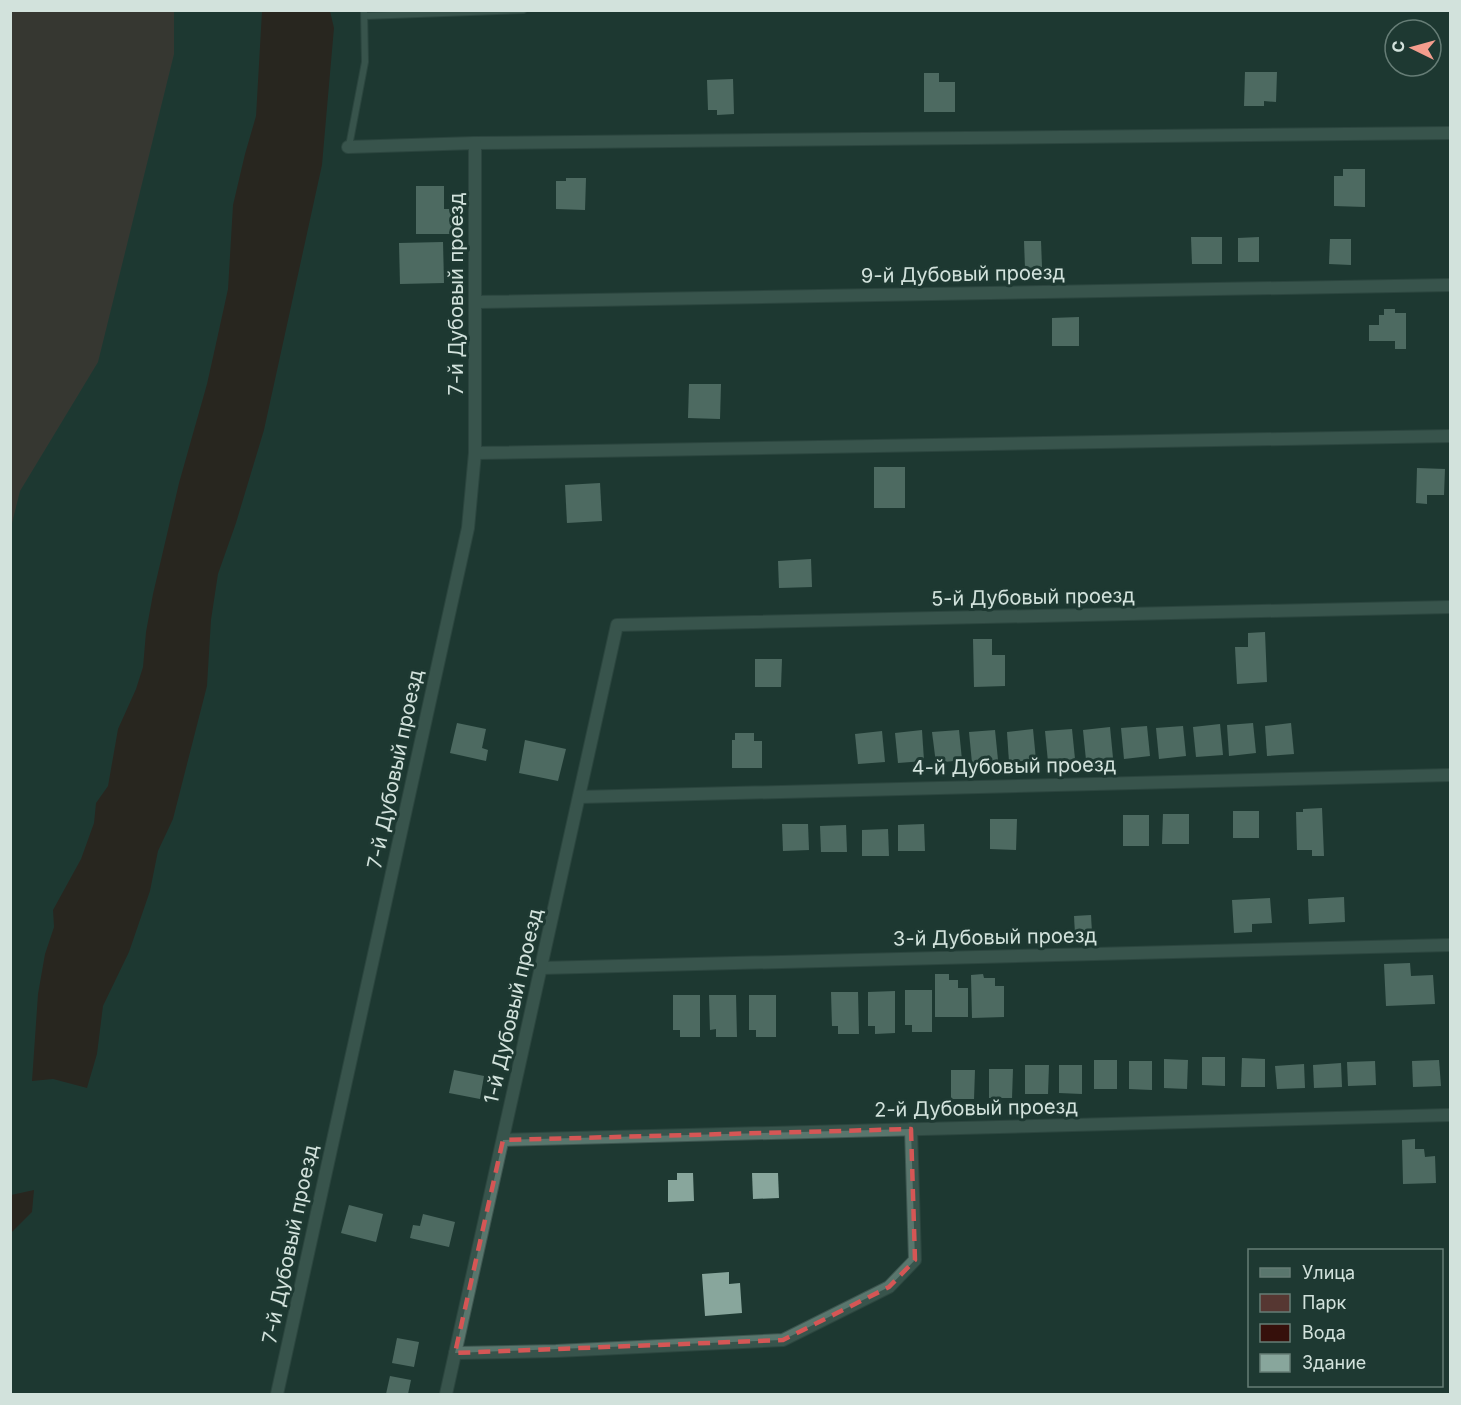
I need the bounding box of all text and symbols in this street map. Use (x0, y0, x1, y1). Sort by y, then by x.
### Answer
north arrow (1383, 18, 1443, 78)
text: С (1388, 40, 1409, 53)
street label: 7-й Дубовый проезд (444, 192, 468, 396)
street label: 9-й Дубовый проезд (861, 260, 1065, 288)
street label: 5-й Дубовый проезд (931, 583, 1135, 611)
street label: 7-й Дубовый проезд (362, 667, 428, 871)
street label: 4-й Дубовый проезд (912, 752, 1116, 780)
street label: 1-й Дубовый проезд (479, 906, 547, 1106)
street label: 3-й Дубовый проезд (893, 923, 1097, 951)
street label: 2-й Дубовый проезд (874, 1094, 1078, 1122)
street label: 7-й Дубовый проезд (257, 1142, 323, 1346)
legend (1248, 1249, 1443, 1387)
text: Улица (1302, 1262, 1355, 1283)
text: Парк (1302, 1292, 1347, 1313)
text: Вода (1302, 1322, 1346, 1343)
text: Здание (1302, 1352, 1366, 1373)

